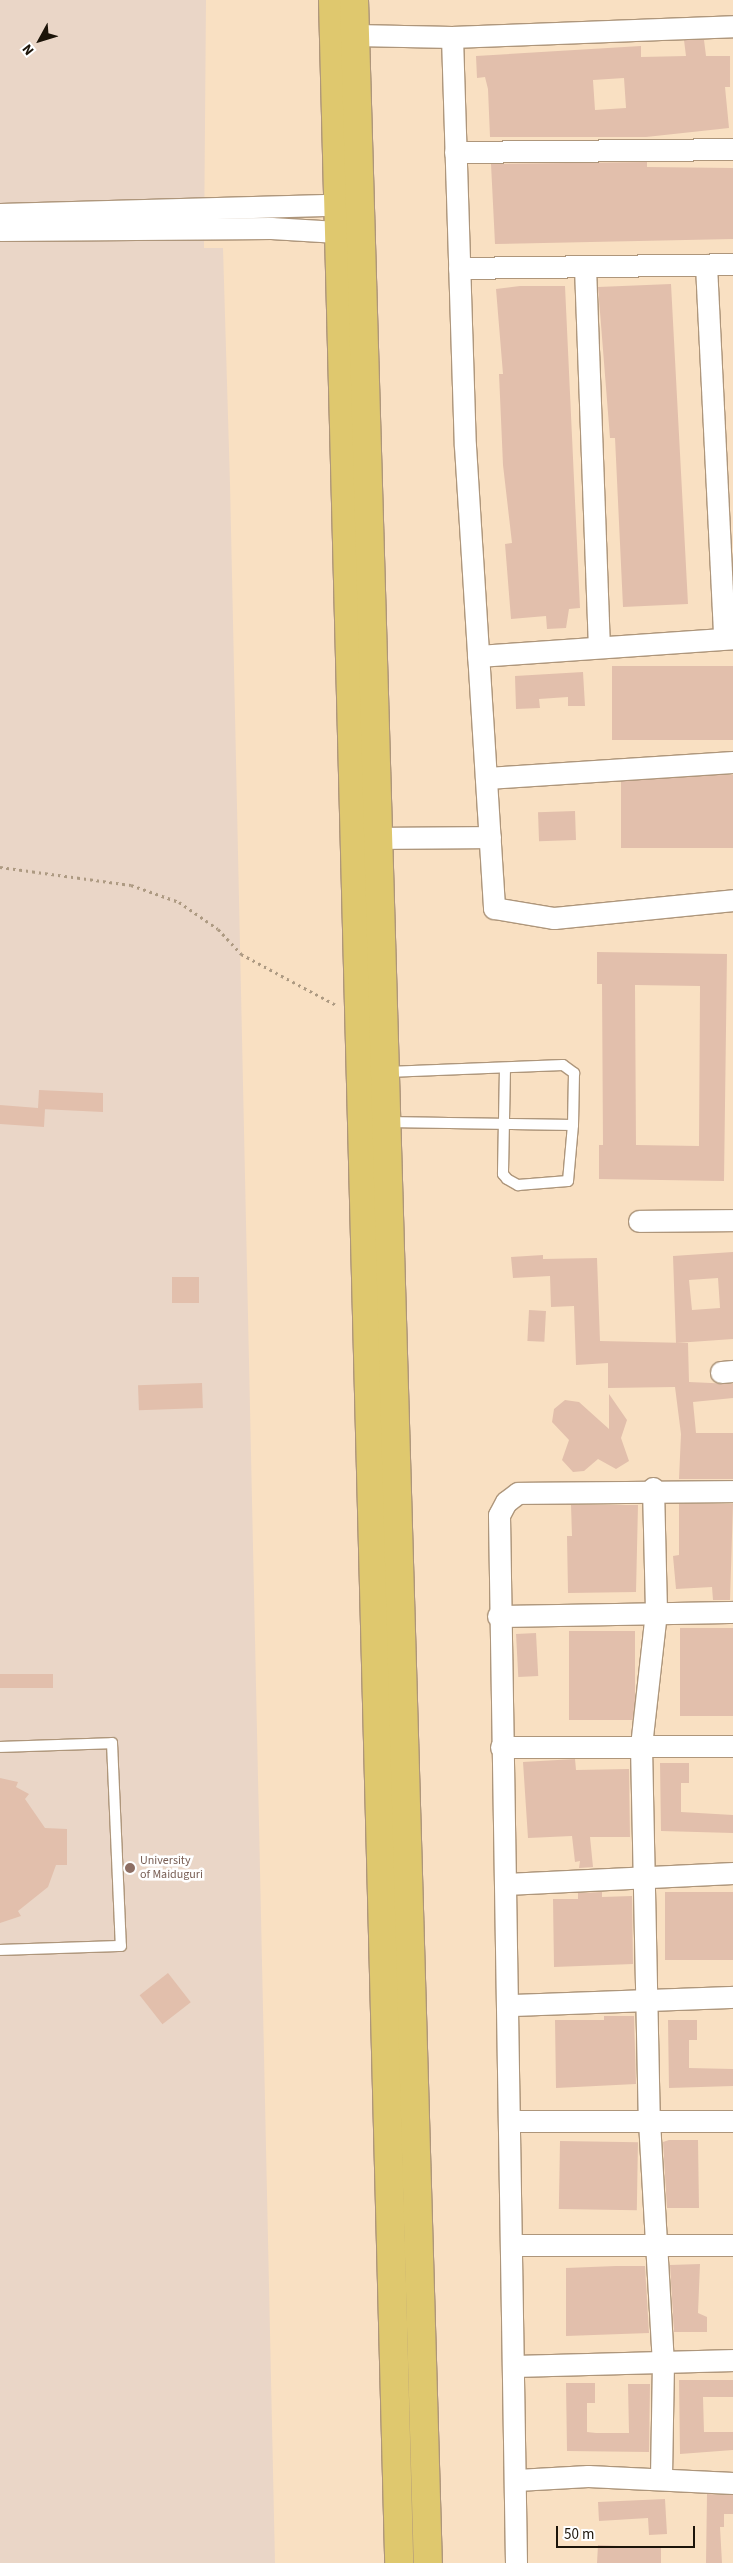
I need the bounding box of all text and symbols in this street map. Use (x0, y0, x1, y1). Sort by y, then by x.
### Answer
north arrow (15, 15, 65, 65)
text: N (18, 40, 39, 59)
place label: University of Maiduguri (140, 1854, 203, 1882)
marker: University of Maiduguri (124, 1862, 136, 1874)
scale bar (558, 2516, 697, 2548)
text: 50 m (564, 2524, 594, 2545)

